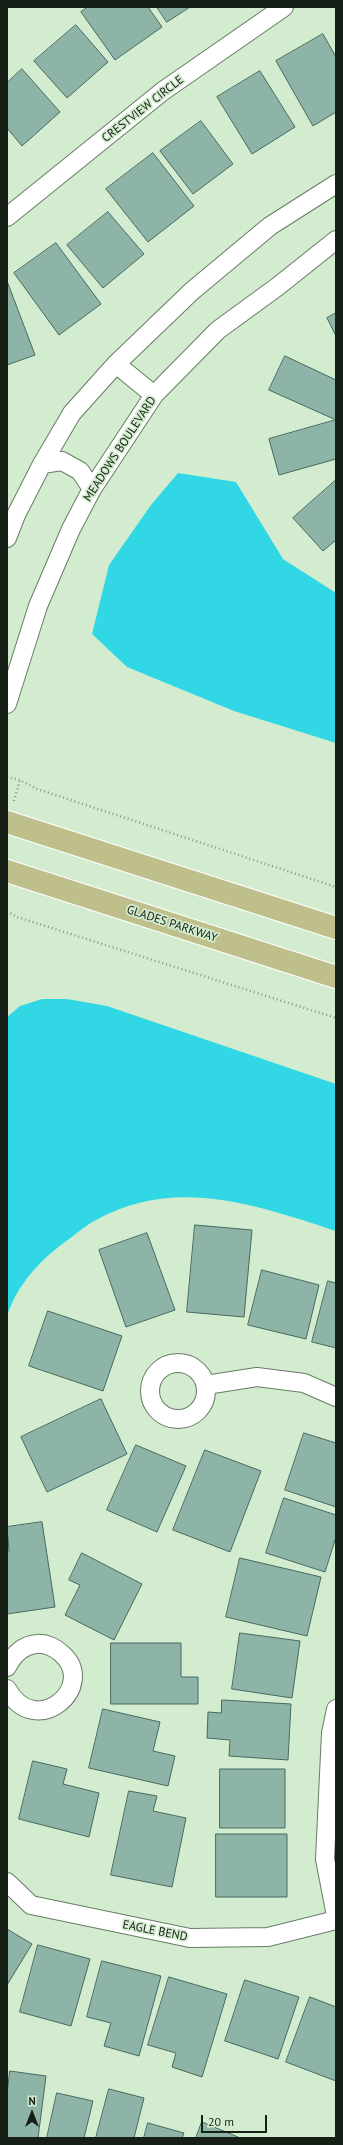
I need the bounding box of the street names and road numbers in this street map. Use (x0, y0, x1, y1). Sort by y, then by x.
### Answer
street label: CRESTVIEW CIRCLE (99, 73, 187, 145)
street label: MEADOWS BOULEVARD (81, 394, 159, 504)
street label: GLADES PARKWAY (125, 903, 219, 945)
street label: EAGLE BEND (121, 1918, 189, 1944)

